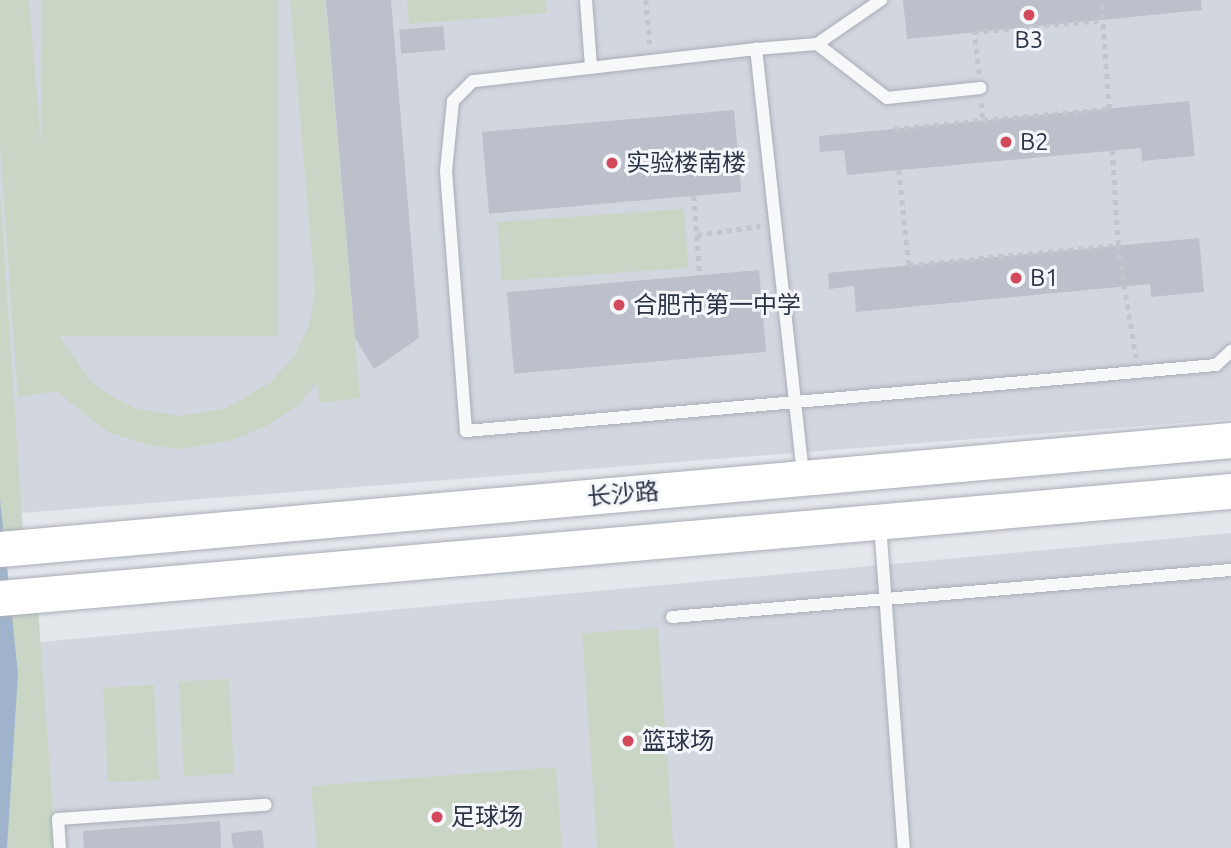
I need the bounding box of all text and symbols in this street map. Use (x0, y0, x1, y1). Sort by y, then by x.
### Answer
marker: B3 (1021, 7, 1037, 23)
place label: B3 (1015, 26, 1043, 54)
place label: B2 (1020, 128, 1049, 156)
marker: B2 (998, 134, 1014, 150)
place label: 实验楼南楼 (626, 149, 746, 177)
marker: 实验楼南楼 (604, 155, 620, 171)
place label: B1 (1030, 264, 1059, 292)
marker: B1 (1008, 270, 1024, 286)
place label: 合肥市第一中学 (633, 291, 801, 319)
marker: 合肥市第一中学 (611, 297, 627, 313)
street label: 长沙路 (586, 477, 660, 511)
place label: 篮球场 (642, 727, 714, 755)
marker: 篮球场 (620, 733, 636, 749)
place label: 足球场 (451, 803, 523, 831)
marker: 足球场 (429, 809, 445, 825)

